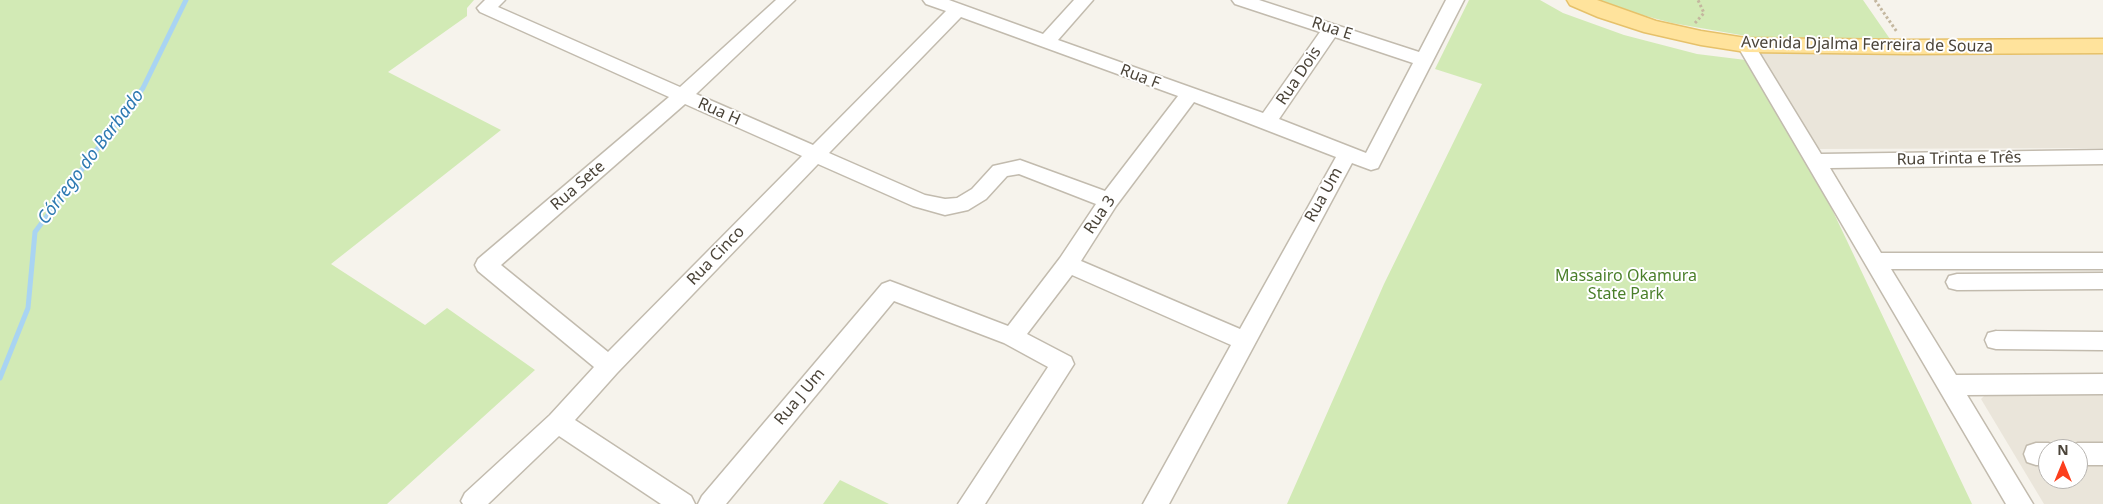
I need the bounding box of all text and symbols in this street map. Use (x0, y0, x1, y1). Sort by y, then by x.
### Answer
street label: Rua E (1309, 13, 1355, 45)
street label: Avenida Djalma Ferreira de Souza (1741, 33, 1993, 57)
street label: Rua Dois (1273, 43, 1325, 109)
street label: Rua F (1117, 61, 1163, 93)
water label: Córrego do Barbado (33, 85, 149, 229)
street label: Rua H (695, 94, 743, 130)
street label: Rua Trinta e Três (1896, 148, 2022, 170)
street label: Rua Sete (547, 157, 609, 215)
street label: Rua Um (1301, 164, 1347, 226)
street label: Rua 3 (1080, 192, 1120, 238)
street label: Rua Cinco (683, 223, 749, 289)
park label: Massairo Okamura State Park (1555, 266, 1697, 304)
street label: Rua J Um (771, 365, 829, 429)
north arrow (2038, 439, 2088, 489)
text: N (2057, 440, 2069, 459)

